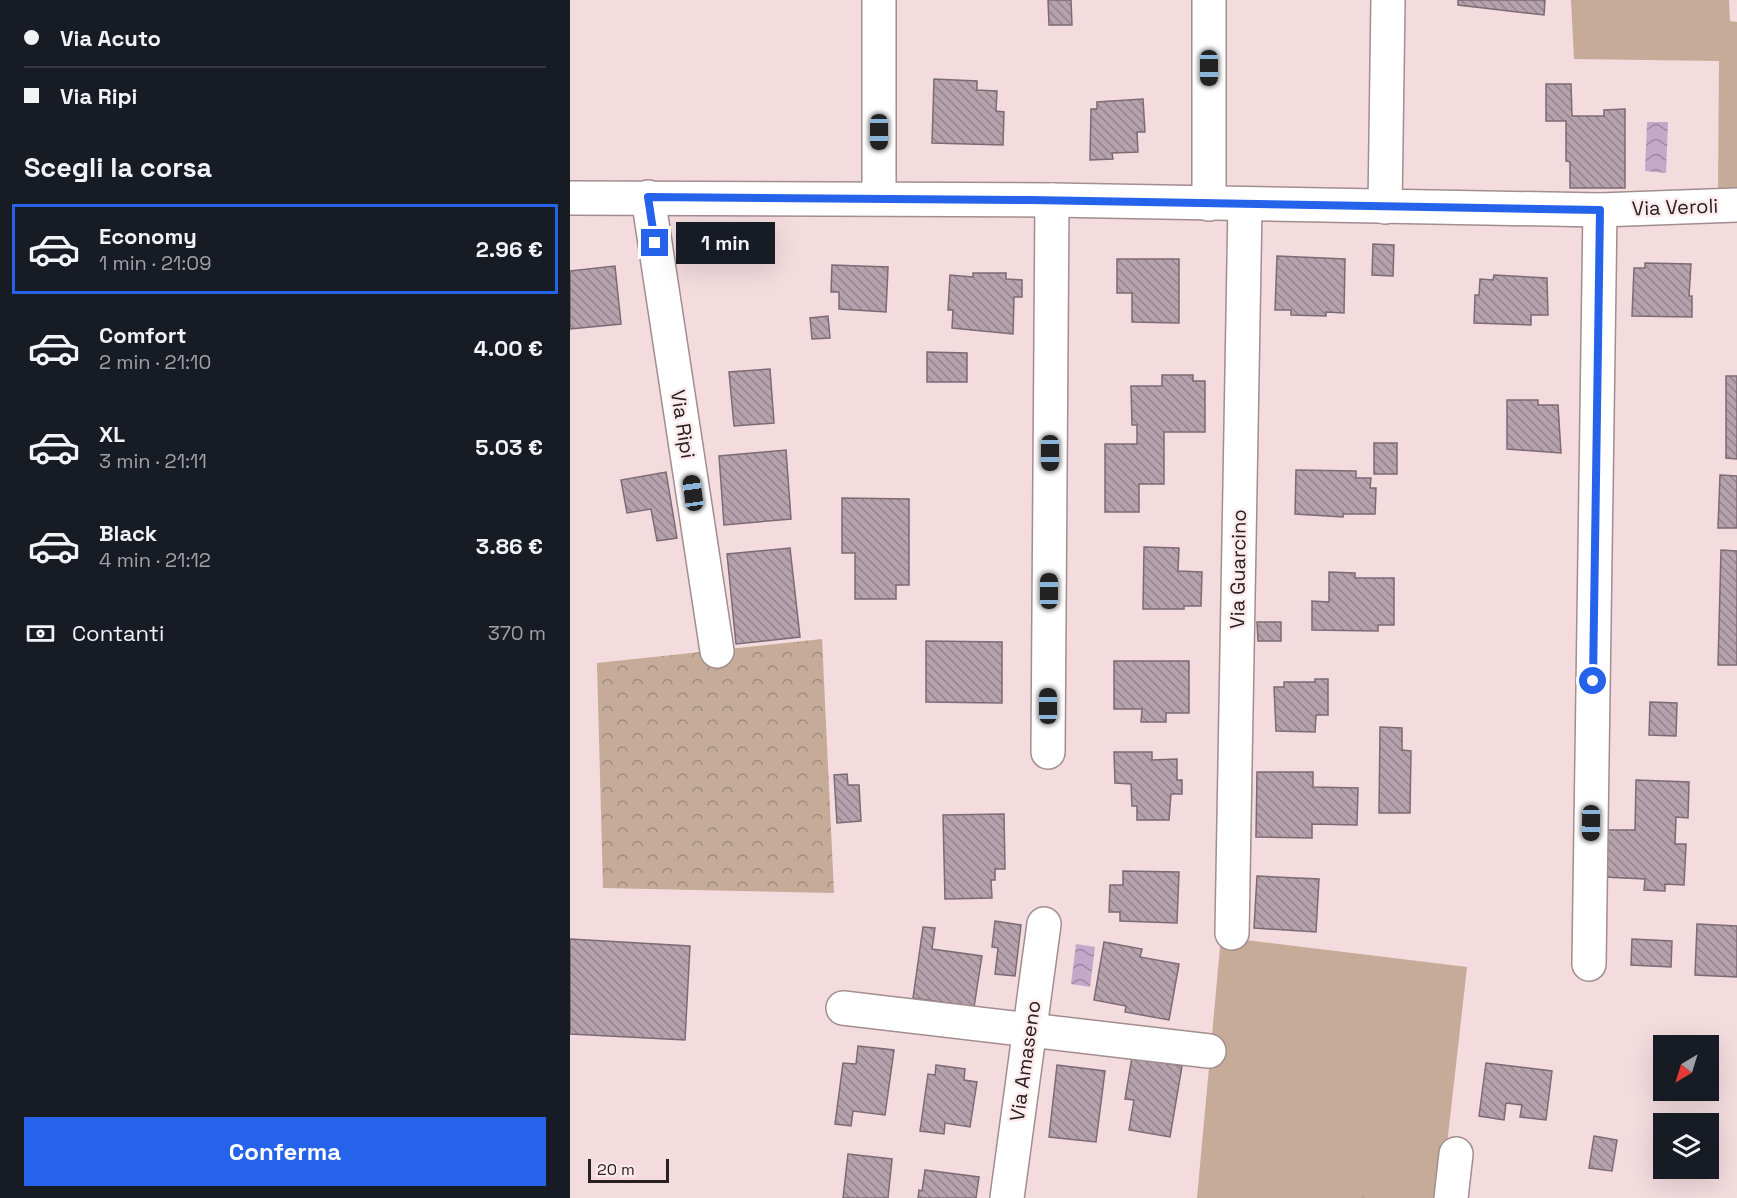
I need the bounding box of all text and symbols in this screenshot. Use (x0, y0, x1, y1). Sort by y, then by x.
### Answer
text: Via Acuto (60, 24, 161, 52)
car (1200, 50, 1218, 86)
text: Via Ripi (60, 82, 137, 110)
car (870, 114, 888, 150)
text: Scegli la corsa (24, 150, 212, 185)
street label: Via Veroli (1631, 192, 1719, 222)
icon: car (27, 222, 81, 276)
text: Economy (99, 222, 197, 250)
callout: 1 min (676, 222, 775, 264)
route end (641, 229, 668, 256)
text: 1 min (701, 230, 750, 256)
text: 2.96 € (476, 235, 543, 263)
text: 1 min · 21:09 (99, 250, 211, 276)
icon: car (27, 321, 81, 375)
text: Comfort (99, 321, 187, 349)
text: 4.00 € (474, 334, 543, 362)
text: 2 min · 21:10 (99, 349, 211, 375)
street label: Via Ripi (665, 388, 701, 460)
icon: car (27, 420, 81, 474)
text: XL (99, 420, 125, 448)
text: 5.03 € (475, 433, 543, 461)
car (1041, 435, 1059, 471)
text: 3 min · 21:11 (99, 448, 207, 474)
car (682, 474, 704, 512)
street label: Via Guarcino (1224, 509, 1252, 629)
icon: car (27, 519, 81, 573)
text: Black (99, 519, 157, 547)
text: 3.86 € (476, 532, 543, 560)
text: 4 min · 21:12 (99, 547, 211, 573)
car (1040, 573, 1058, 609)
icon: cash (24, 617, 57, 650)
text: Contanti (72, 619, 164, 647)
text: 370 m (488, 620, 546, 646)
route start (1579, 667, 1606, 694)
car (1039, 688, 1057, 724)
car (1582, 805, 1600, 841)
street label: Via Amaseno (1004, 999, 1046, 1123)
north arrow (1653, 1035, 1719, 1101)
map controls (1653, 1035, 1719, 1179)
button: layers (1653, 1113, 1719, 1179)
button: Conferma (24, 1117, 546, 1186)
scale bar (588, 1156, 669, 1184)
text: 20 m (597, 1159, 635, 1180)

